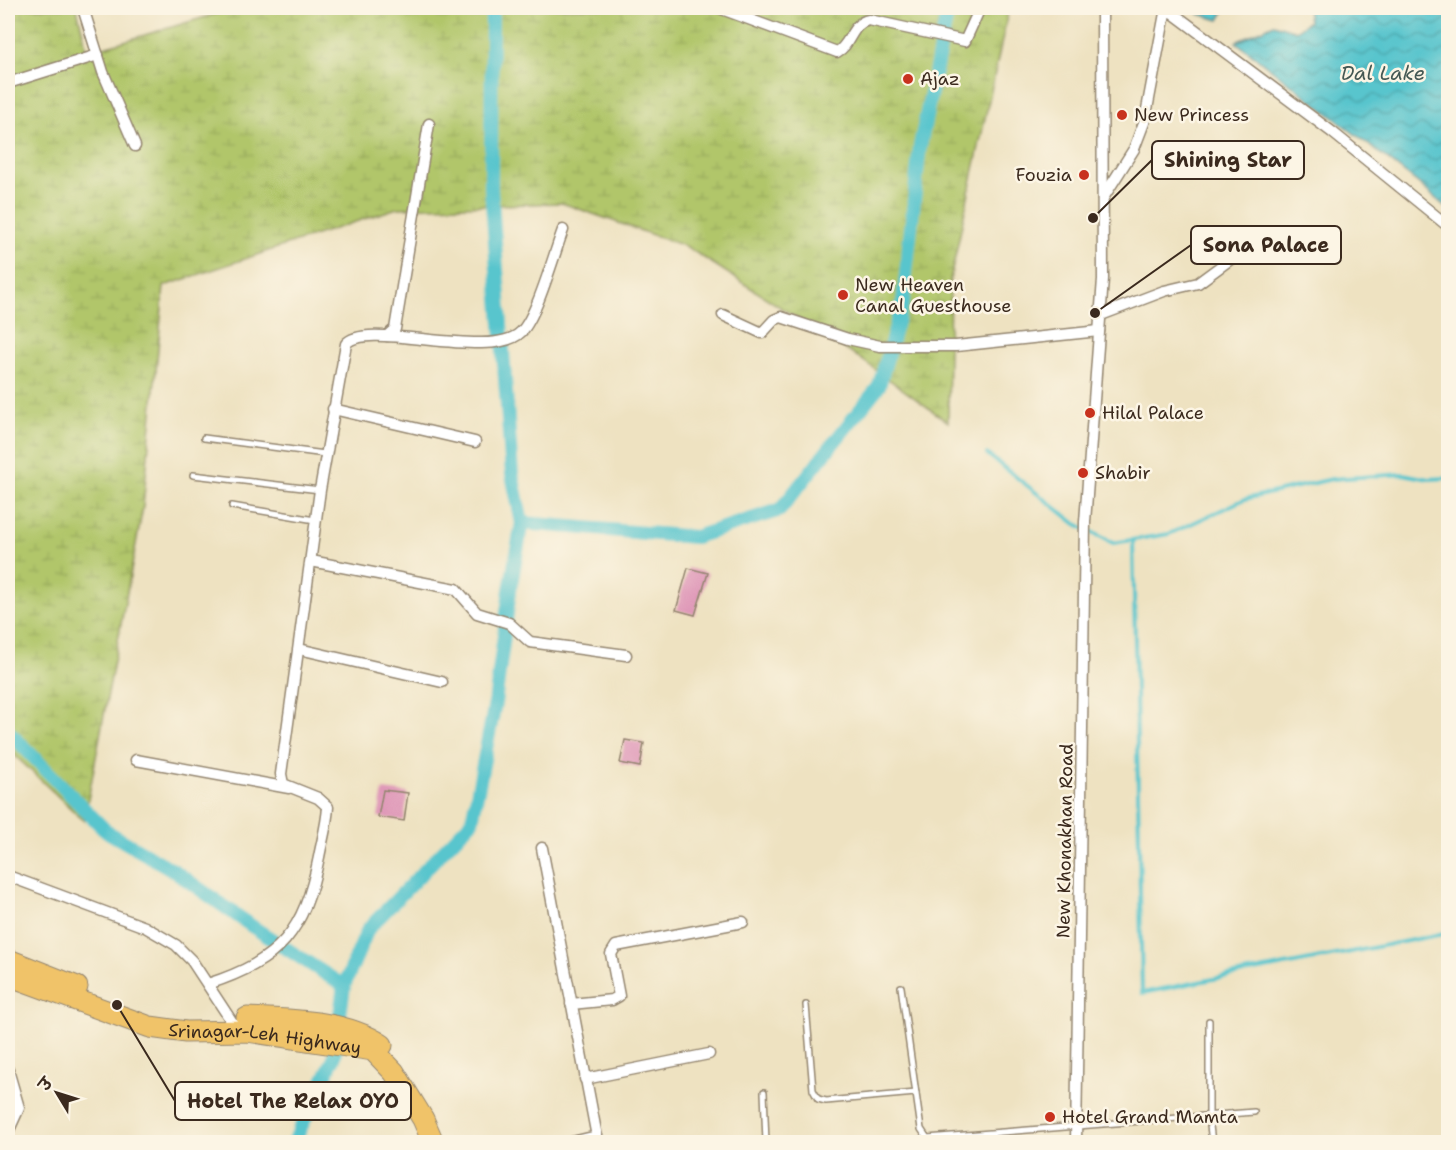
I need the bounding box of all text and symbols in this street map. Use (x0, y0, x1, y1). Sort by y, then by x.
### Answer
water label: Dal Lake (1341, 60, 1425, 86)
place label: Ajaz (920, 67, 960, 91)
marker: Ajaz (901, 72, 915, 86)
place label: New Princess (1134, 103, 1249, 127)
marker: New Princess (1115, 108, 1129, 122)
callout: Shining Star (1152, 141, 1304, 179)
text: Shining Star (1164, 147, 1292, 173)
place label: Fouzia (1015, 163, 1072, 187)
marker: Fouzia (1077, 168, 1091, 182)
callout: Sona Palace (1191, 226, 1341, 264)
text: Sona Palace (1203, 232, 1329, 258)
place label: New Heaven Canal Guesthouse (855, 273, 1012, 318)
marker: New Heaven Canal Guesthouse (836, 288, 850, 302)
place label: Hilal Palace (1102, 401, 1204, 425)
marker: Hilal Palace (1083, 406, 1097, 420)
place label: Shabir (1095, 461, 1151, 485)
marker: Shabir (1076, 466, 1090, 480)
street label: New Khonakhan Road (1051, 743, 1079, 939)
street label: Srinagar-Leh Highway (167, 1018, 363, 1060)
north arrow (27, 1063, 87, 1123)
text: उ (33, 1072, 58, 1096)
callout: Hotel The Relax OYO (175, 1082, 411, 1120)
text: Hotel The Relax OYO (187, 1088, 399, 1114)
place label: Hotel Grand Mamta (1062, 1105, 1238, 1129)
marker: Hotel Grand Mamta (1043, 1110, 1057, 1124)

